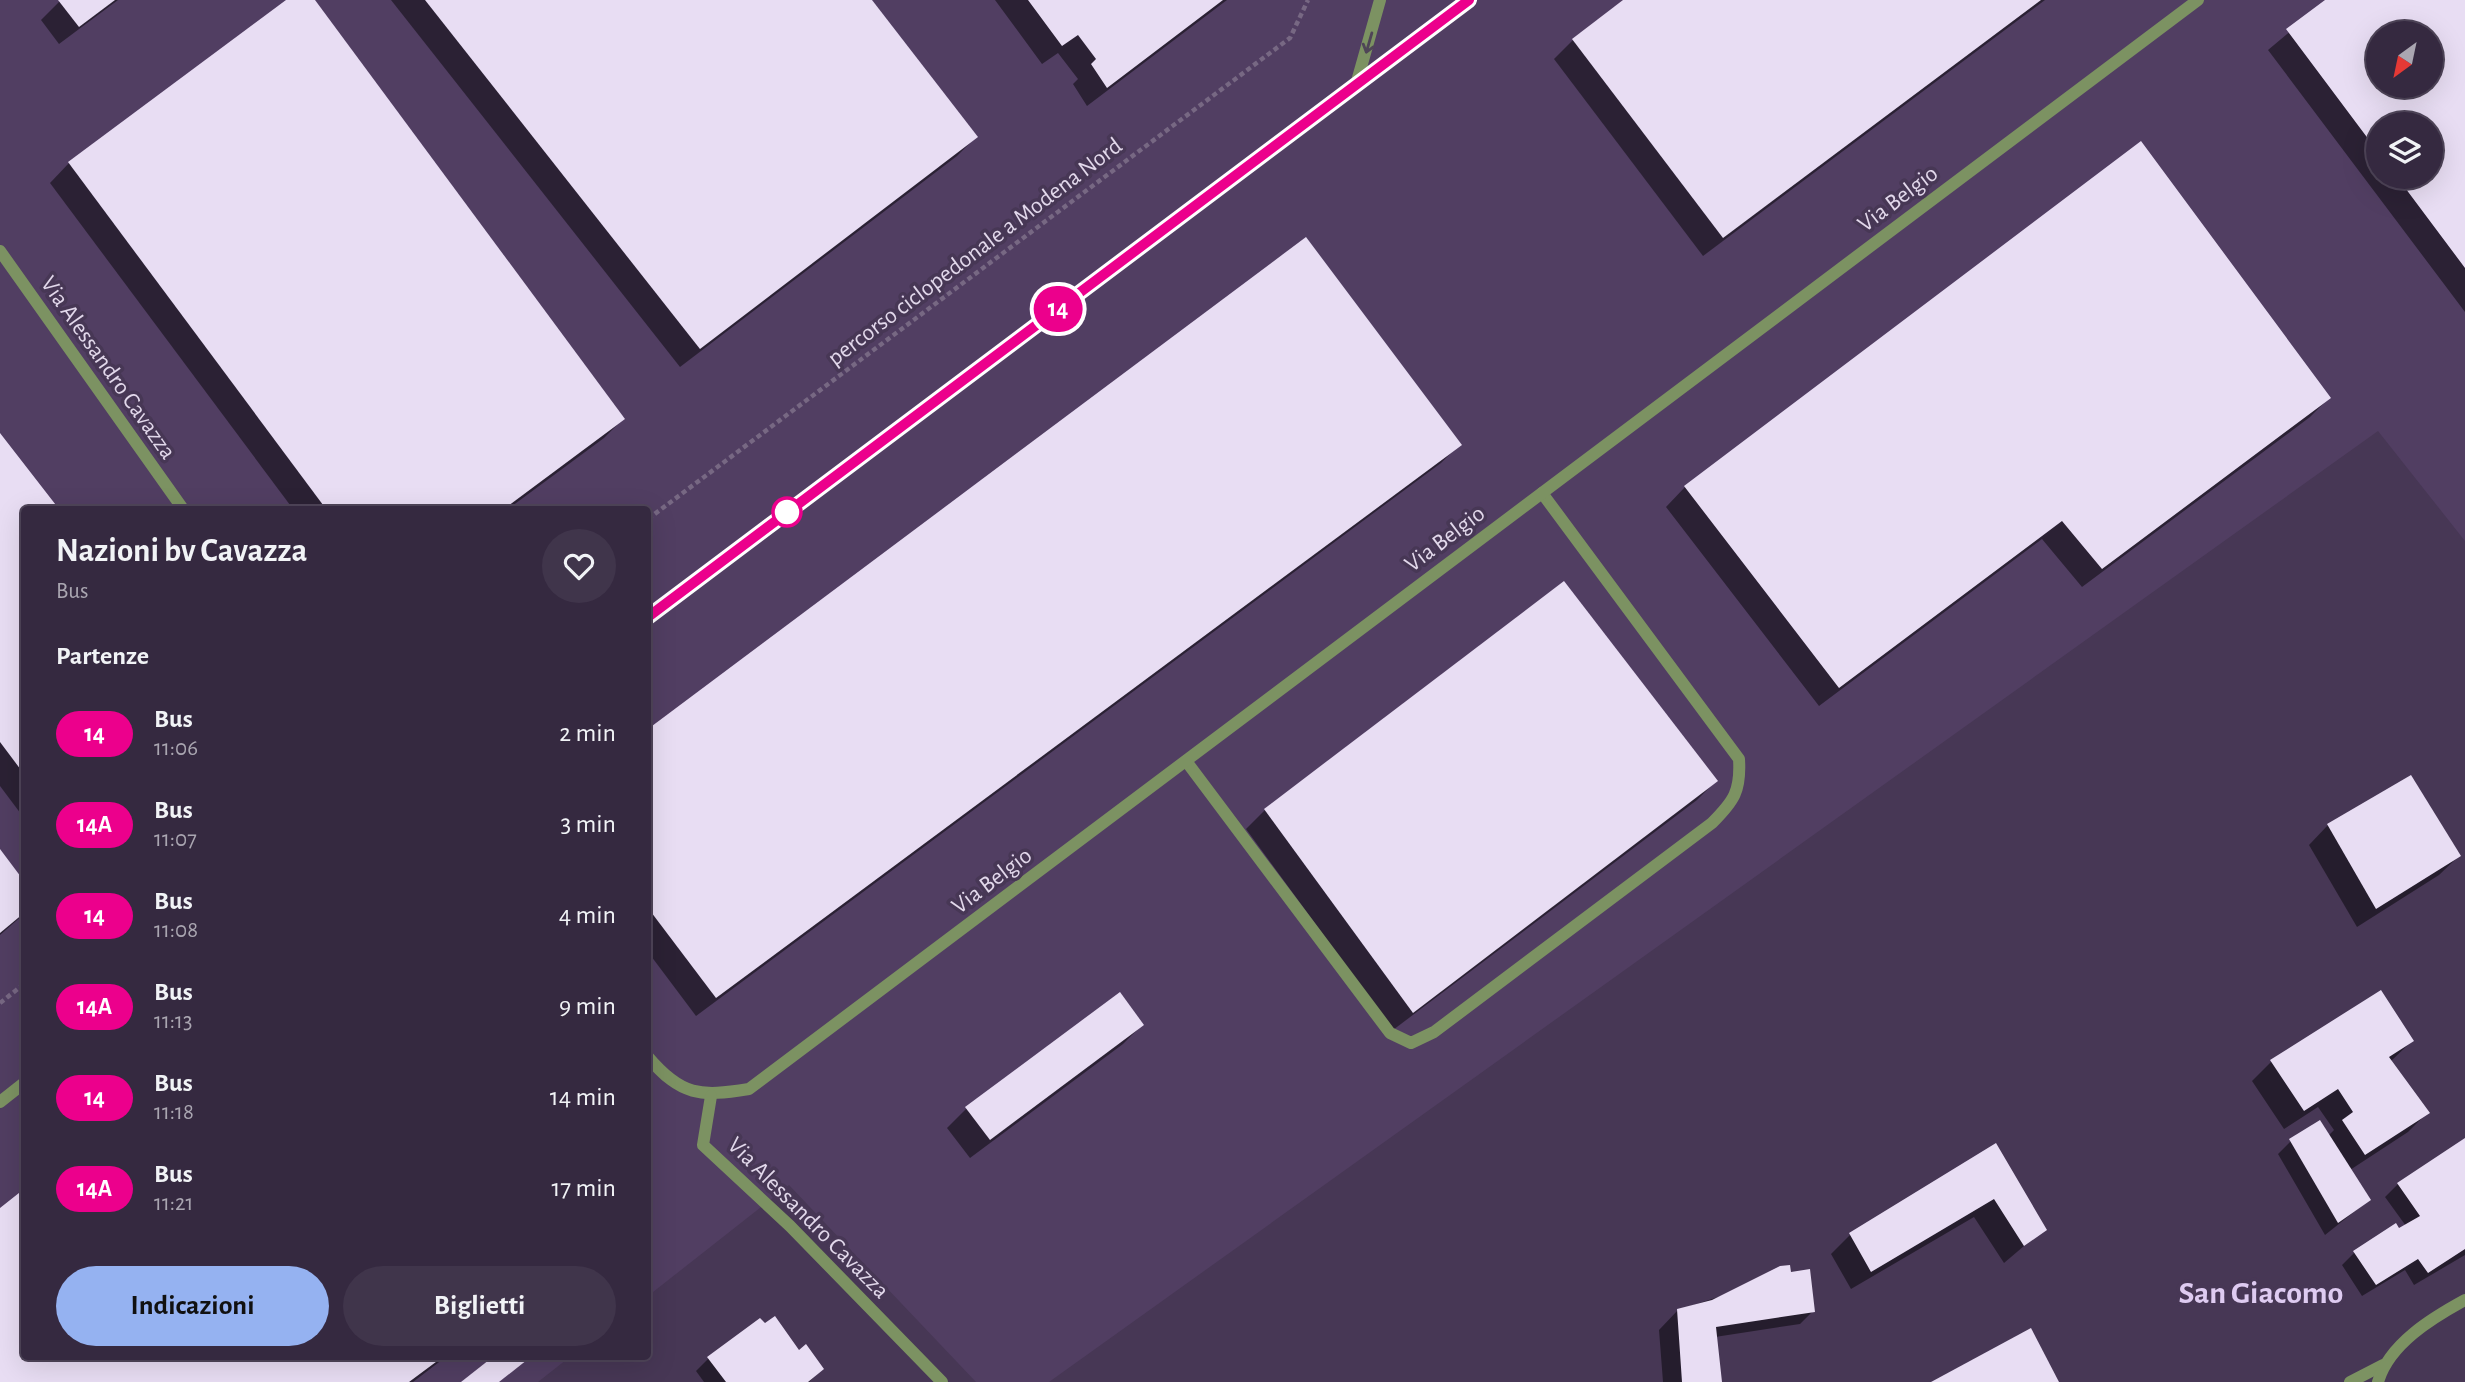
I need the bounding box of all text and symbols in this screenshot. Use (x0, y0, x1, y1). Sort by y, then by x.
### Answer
north arrow (2366, 21, 2443, 98)
map controls (2366, 21, 2443, 189)
one-way arrow (1362, 31, 1375, 54)
button: layers (2366, 112, 2443, 189)
street label: percorso ciclopedonale a Modena Nord (823, 134, 1127, 370)
street label: Via Belgio (1854, 161, 1942, 237)
street label: Via Alessandro Cavazza (36, 272, 180, 464)
line badge: 14 (1026, 286, 1090, 332)
text: 14 (1048, 297, 1068, 321)
unlabelled marker (772, 497, 802, 527)
street label: Via Belgio (1401, 501, 1489, 577)
button: heart (542, 529, 616, 603)
text: Nazioni bv Cavazza (56, 535, 307, 568)
text: Bus (56, 580, 89, 603)
text: Partenze (56, 643, 149, 669)
text: Bus (154, 706, 193, 732)
text: 2 min (559, 720, 616, 746)
text: 14 (84, 722, 105, 746)
text: 11:06 (154, 737, 198, 760)
text: Bus (154, 797, 193, 823)
text: 3 min (560, 811, 616, 837)
text: 14A (77, 813, 112, 837)
text: 11:07 (154, 828, 197, 851)
street label: Via Belgio (948, 843, 1036, 919)
text: Bus (154, 888, 193, 914)
text: 4 min (559, 902, 616, 928)
text: 14 (84, 904, 105, 928)
text: 11:08 (154, 919, 198, 942)
text: Bus (154, 979, 193, 1005)
text: 9 min (559, 993, 616, 1019)
text: 14A (77, 995, 112, 1019)
text: 11:13 (154, 1010, 192, 1033)
text: Bus (154, 1070, 193, 1096)
text: 14 min (550, 1084, 616, 1110)
text: 14 (84, 1086, 105, 1110)
text: 11:18 (154, 1101, 194, 1124)
street label: Via Alessandro Cavazza (723, 1133, 893, 1303)
text: Bus (154, 1161, 193, 1187)
text: 17 min (551, 1175, 616, 1201)
text: 14A (77, 1177, 112, 1201)
text: 11:21 (154, 1192, 193, 1215)
button: Indicazioni (56, 1266, 329, 1346)
button: Biglietti (343, 1266, 616, 1346)
district label: San Giacomo (2179, 1277, 2343, 1309)

